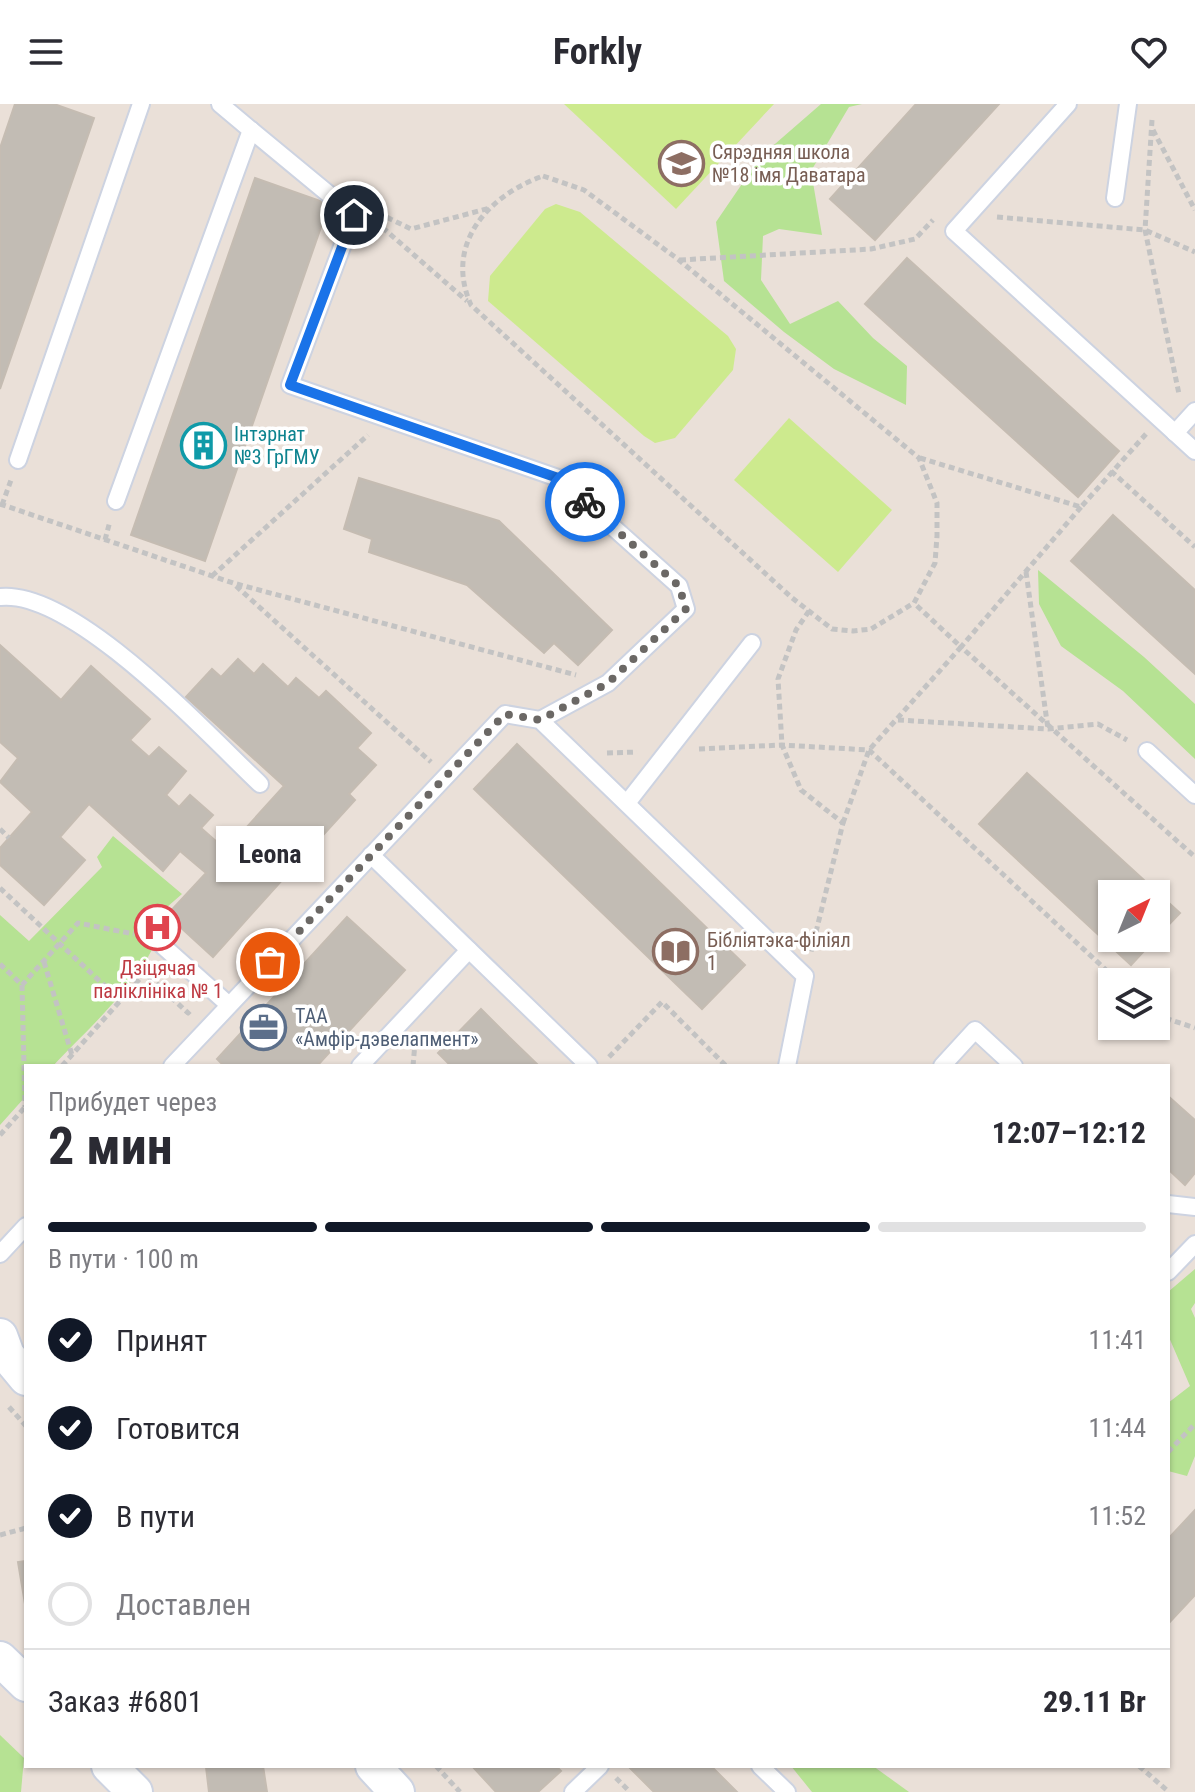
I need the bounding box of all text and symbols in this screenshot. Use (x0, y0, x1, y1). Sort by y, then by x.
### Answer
icon: menu (24, 30, 68, 74)
icon: heart (1127, 30, 1171, 74)
text: Forkly (553, 31, 642, 73)
school or university icon: Сярэдняя школа №18 імя Даватара (657, 140, 705, 188)
place label: Сярэдняя школа №18 імя Даватара (712, 140, 865, 187)
pin (320, 181, 388, 249)
icon: home (332, 193, 376, 237)
building icon: Інтэрнат №3 ГрГМУ (179, 422, 227, 470)
place label: Інтэрнат №3 ГрГМУ (234, 422, 320, 469)
courier (545, 462, 625, 542)
icon: bike (563, 480, 607, 524)
callout: Leona (216, 826, 324, 882)
text: Leona (239, 839, 301, 869)
north arrow (1098, 880, 1170, 952)
map controls (1098, 880, 1170, 1040)
hospital icon: Дзіцячая паліклініка № 1 (134, 904, 182, 952)
library icon: Бібліятэка-філіял 1 (652, 927, 700, 975)
pin (236, 928, 304, 996)
place label: Бібліятэка-філіял 1 (707, 928, 851, 975)
icon: bag (248, 940, 292, 984)
place label: Дзіцячая паліклініка № 1 (93, 956, 223, 1003)
button: layers (1098, 968, 1170, 1040)
office icon: ТАА «Амфір-дэвелапмент» (240, 1003, 288, 1051)
place label: ТАА «Амфір-дэвелапмент» (295, 1004, 479, 1051)
text: Прибудет через (48, 1087, 217, 1117)
text: 12:07–12:12 (992, 1115, 1146, 1150)
text: 2 мин (48, 1116, 173, 1177)
text: В пути · 100 m (48, 1244, 199, 1274)
icon: check (48, 1318, 92, 1362)
text: Принят (116, 1323, 207, 1358)
text: 11:41 (1089, 1325, 1146, 1355)
icon: check (48, 1406, 92, 1450)
text: Готовится (116, 1411, 240, 1446)
text: 11:44 (1089, 1413, 1146, 1443)
icon: check (48, 1494, 92, 1538)
text: В пути (116, 1499, 195, 1534)
text: 11:52 (1089, 1501, 1146, 1531)
text: Доставлен (116, 1587, 251, 1622)
text: Заказ #6801 (48, 1684, 203, 1719)
text: 29.11 Br (1043, 1684, 1146, 1719)

